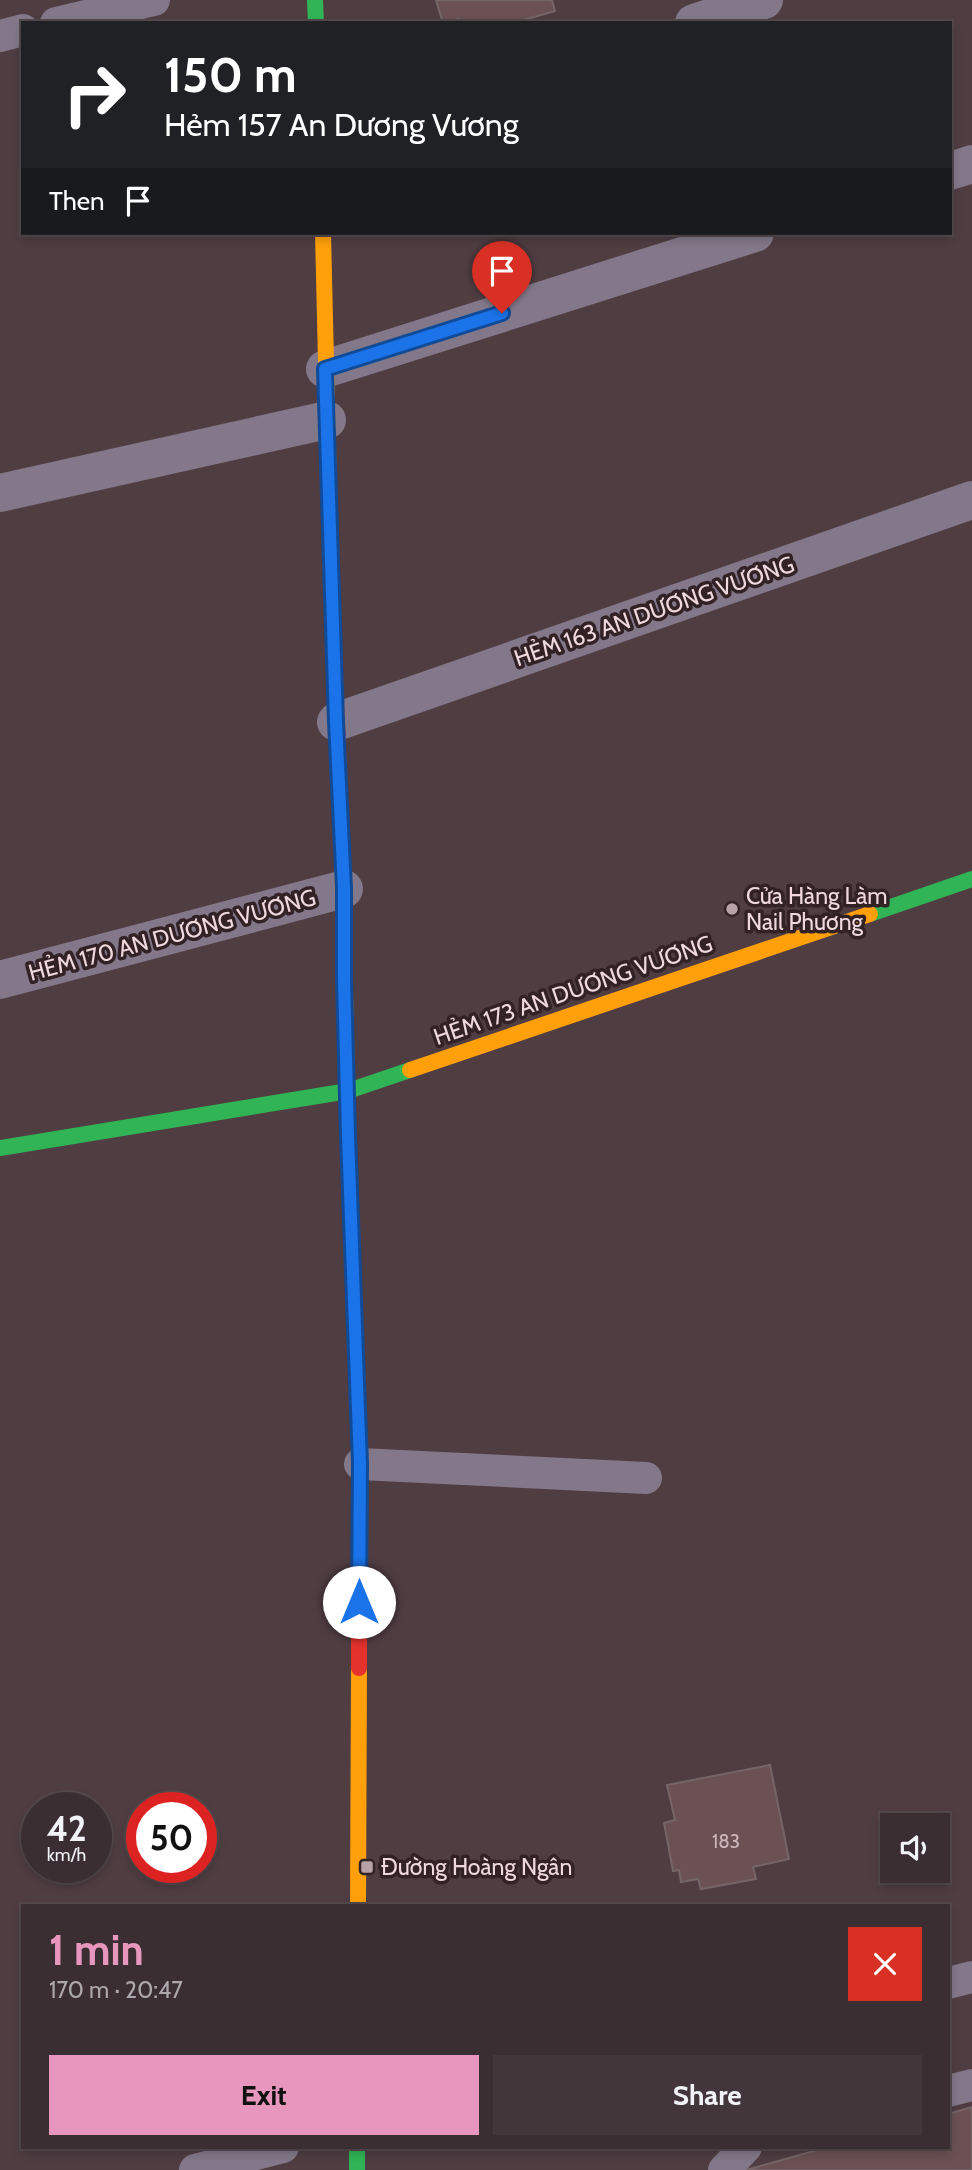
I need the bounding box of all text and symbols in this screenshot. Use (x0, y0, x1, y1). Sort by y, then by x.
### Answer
text: 150 m (164, 45, 297, 104)
icon: right (49, 49, 140, 140)
text: Hẻm 157 An Dương Vương (164, 105, 519, 144)
icon: arrive (119, 182, 157, 220)
text: Then (49, 185, 105, 217)
pin (472, 241, 532, 313)
icon: arrive (483, 252, 521, 290)
street label: HẺM 163 AN DƯƠNG VƯƠNG (510, 549, 798, 672)
street label: HẺM 170 AN DƯƠNG VƯƠNG (25, 882, 319, 987)
place label: Cửa Hàng Làm Nail Phương (746, 882, 887, 936)
marker: Cửa Hàng Làm Nail Phương (724, 901, 740, 917)
street label: HẺM 173 AN DƯƠNG VƯƠNG (430, 928, 716, 1051)
position arrow (322, 1565, 396, 1639)
speed limit sign: 50 (126, 1792, 217, 1883)
text: 42 (46, 1807, 87, 1850)
map controls (880, 1813, 950, 1883)
button: sound (880, 1813, 950, 1883)
house number: 183 (712, 1830, 740, 1853)
text: km/h (47, 1844, 86, 1866)
place label: Đường Hoàng Ngân (381, 1853, 572, 1881)
marker: Đường Hoàng Ngân (359, 1859, 375, 1875)
text: 1 min (49, 1924, 144, 1976)
button: close (848, 1927, 922, 2001)
text: 170 m · 20:47 (49, 1976, 183, 2004)
button: Exit (49, 2055, 479, 2135)
button: Share (493, 2055, 922, 2135)

